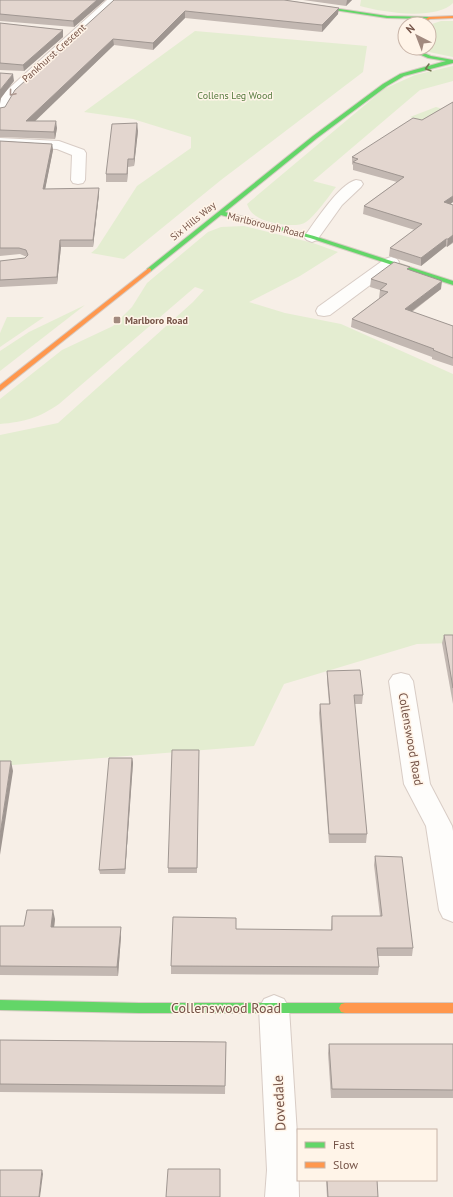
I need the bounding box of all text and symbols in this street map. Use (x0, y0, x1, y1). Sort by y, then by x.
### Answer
north arrow (397, 16, 437, 56)
street label: Pankhurst Crescent (19, 21, 89, 85)
text: N (403, 21, 418, 36)
one-way arrow (424, 63, 431, 72)
one-way arrow (10, 88, 17, 95)
park label: Collens Leg Wood (197, 89, 273, 102)
street label: Six Hills Way (168, 198, 219, 243)
street label: Marlborough Road (226, 209, 306, 241)
place label: Marlboro Road (125, 314, 188, 327)
marker: Marlboro Road (112, 315, 122, 325)
street label: Collenswood Road (395, 691, 427, 787)
street label: Collenswood Road (171, 999, 281, 1017)
street label: Dovedale (269, 1075, 289, 1131)
legend (297, 1129, 437, 1181)
text: Fast (333, 1137, 354, 1152)
text: Slow (333, 1157, 358, 1172)

